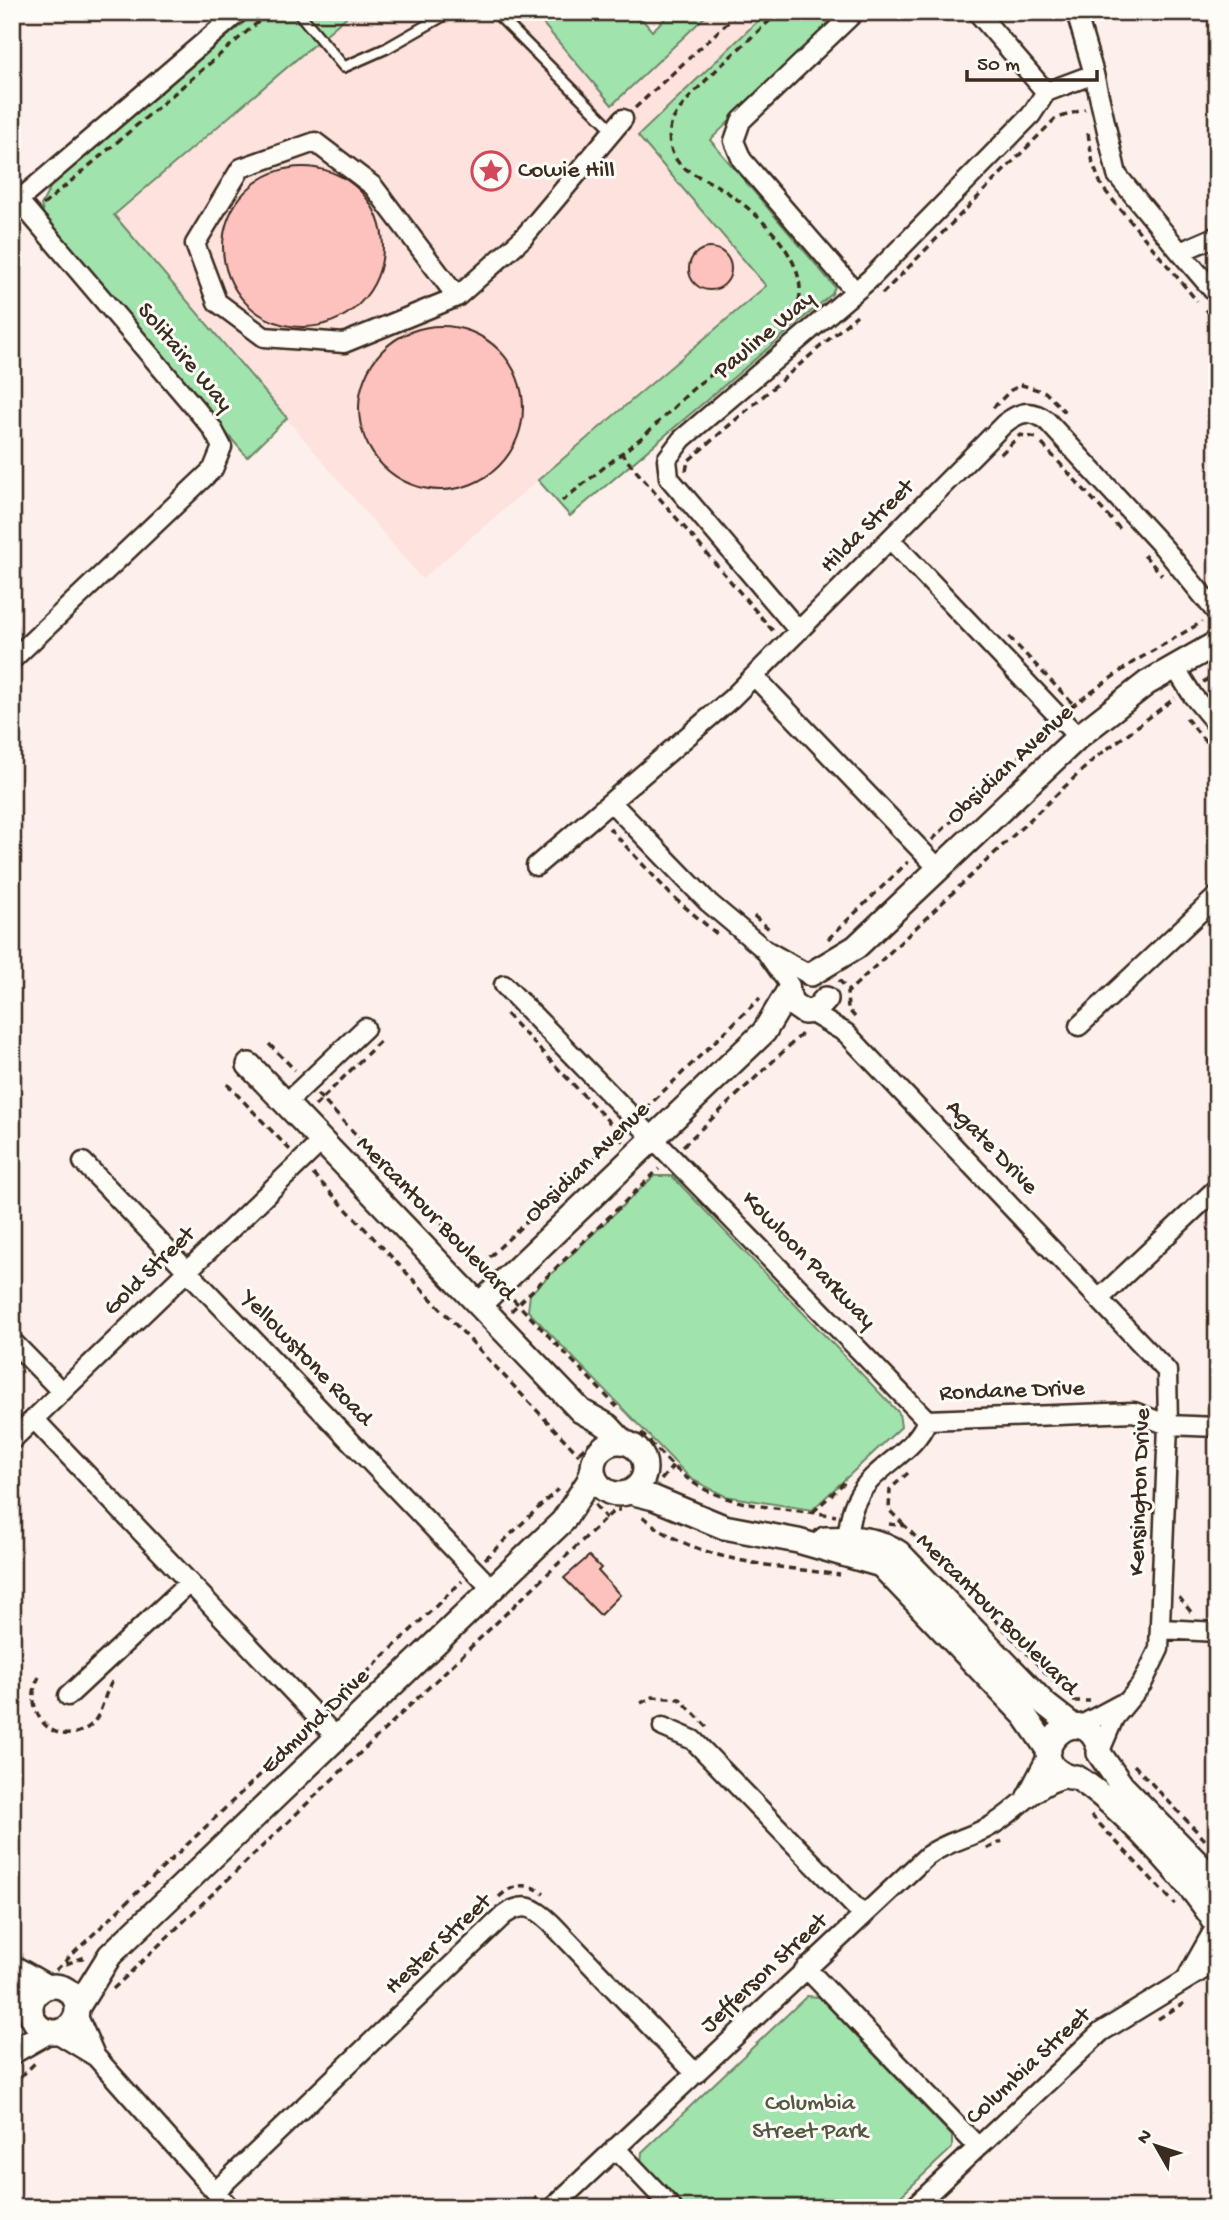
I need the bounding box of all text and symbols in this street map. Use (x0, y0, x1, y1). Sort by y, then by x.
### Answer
scale bar (967, 38, 1096, 82)
text: 50 m (977, 54, 1020, 79)
place icon: Cowie Hill (470, 150, 512, 192)
place label: Cowie Hill (518, 157, 615, 186)
street label: Pauline Way (708, 285, 822, 387)
street label: Solitaire Way (130, 297, 238, 419)
street label: Hilda Street (815, 472, 923, 580)
street label: Obsidian Avenue (941, 698, 1081, 831)
street label: Agate Drive (938, 1094, 1044, 1202)
street label: Obsidian Avenue (519, 1096, 657, 1230)
street label: Mercantour Boulevard (349, 1130, 523, 1309)
street label: Kowloon Parkway (735, 1186, 881, 1336)
street label: Gold Street (98, 1220, 204, 1323)
street label: Yellowstone Road (232, 1283, 380, 1435)
street label: Rondane Drive (939, 1375, 1086, 1409)
street label: Kensington Drive (1124, 1407, 1158, 1576)
street label: Mercantour Boulevard (909, 1528, 1085, 1704)
street label: Edmund Drive (255, 1662, 377, 1781)
street label: Hester Street (380, 1887, 500, 2002)
street label: Jefferson Street (695, 1906, 836, 2040)
street label: Columbia Street (961, 2000, 1099, 2132)
park label: Columbia Street Park (752, 2090, 870, 2147)
north arrow (1120, 2112, 1190, 2182)
text: N (1133, 2125, 1158, 2150)

